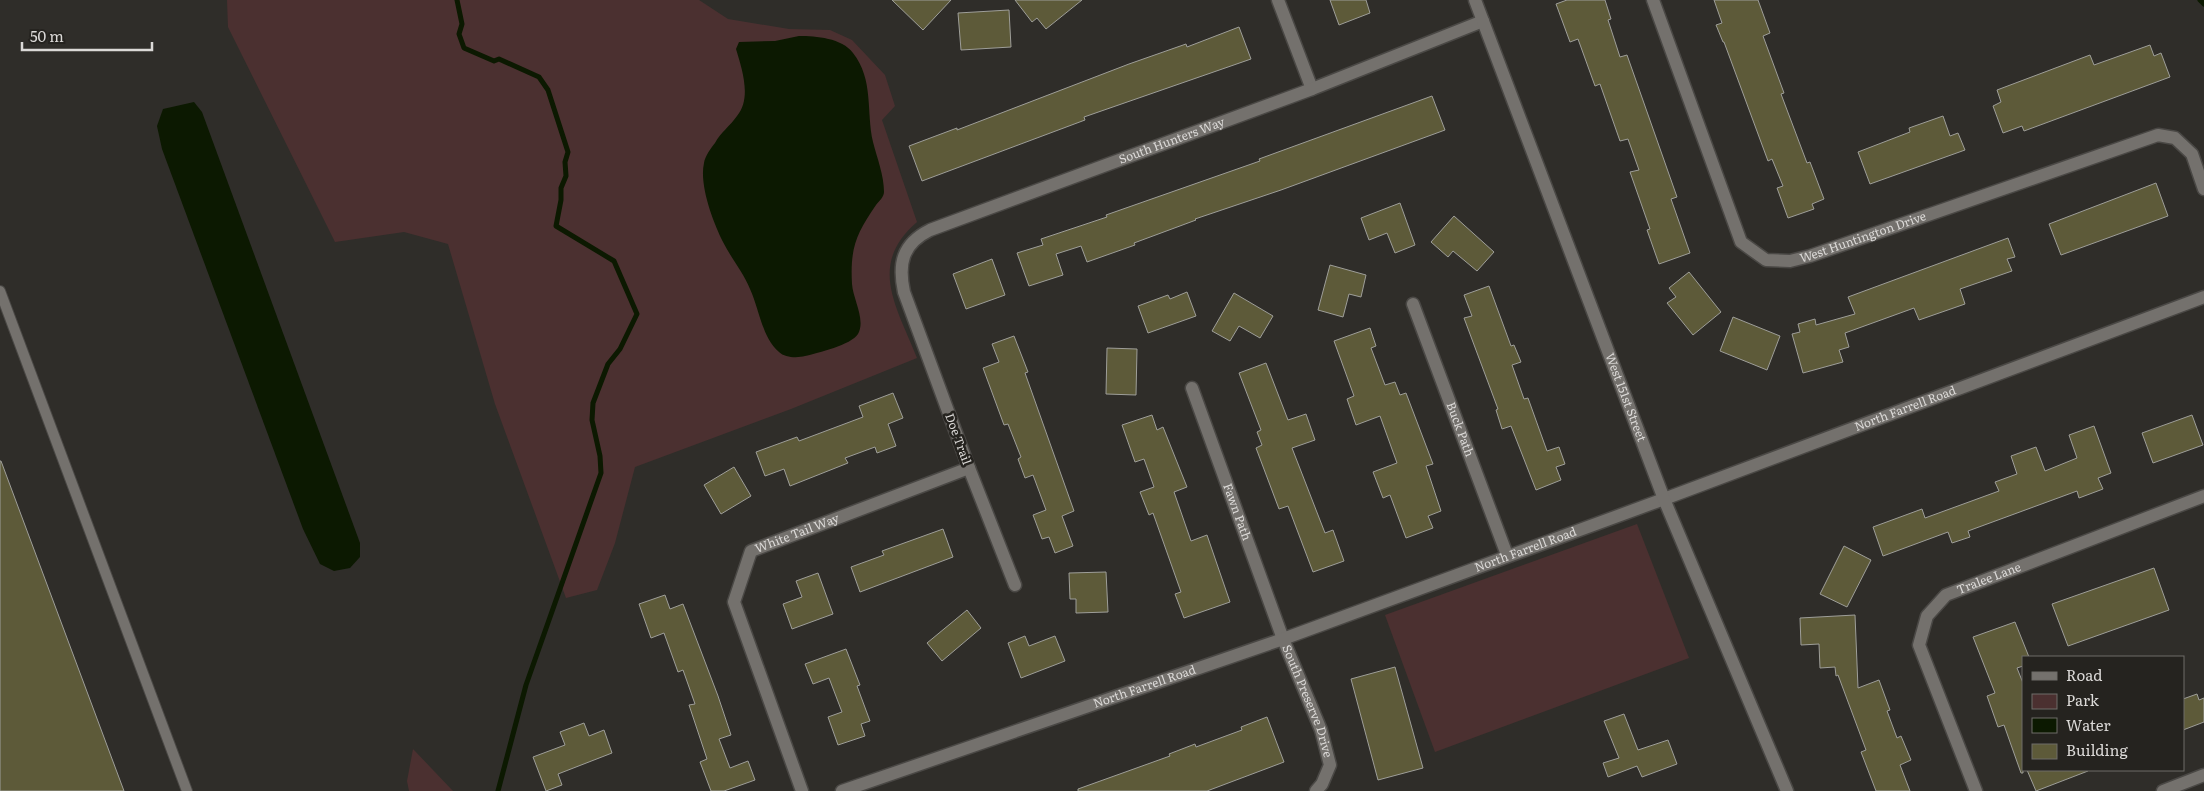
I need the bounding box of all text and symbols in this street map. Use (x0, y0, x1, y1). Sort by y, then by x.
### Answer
scale bar (22, 20, 152, 52)
text: 50 m (30, 24, 64, 47)
street label: South Hunters Way (1116, 112, 1227, 168)
street label: West Huntington Drive (1798, 206, 1928, 266)
street label: West 151st Street (1601, 350, 1652, 444)
street label: North Farrell Road (1851, 380, 1959, 435)
street label: Buck Path (1442, 399, 1479, 459)
street label: Doe Trail (941, 410, 977, 467)
street label: Fawn Path (1219, 481, 1257, 543)
street label: White Tail Way (752, 508, 842, 557)
street label: North Farrell Road (1472, 522, 1579, 576)
street label: Tralee Lane (1954, 557, 2023, 598)
street label: South Preserve Drive (1278, 642, 1338, 759)
legend (2022, 656, 2184, 771)
street label: North Farrell Road (1090, 660, 1199, 712)
text: Road (2066, 663, 2102, 686)
text: Park (2066, 688, 2100, 711)
text: Water (2066, 713, 2111, 736)
text: Building (2066, 738, 2128, 761)

